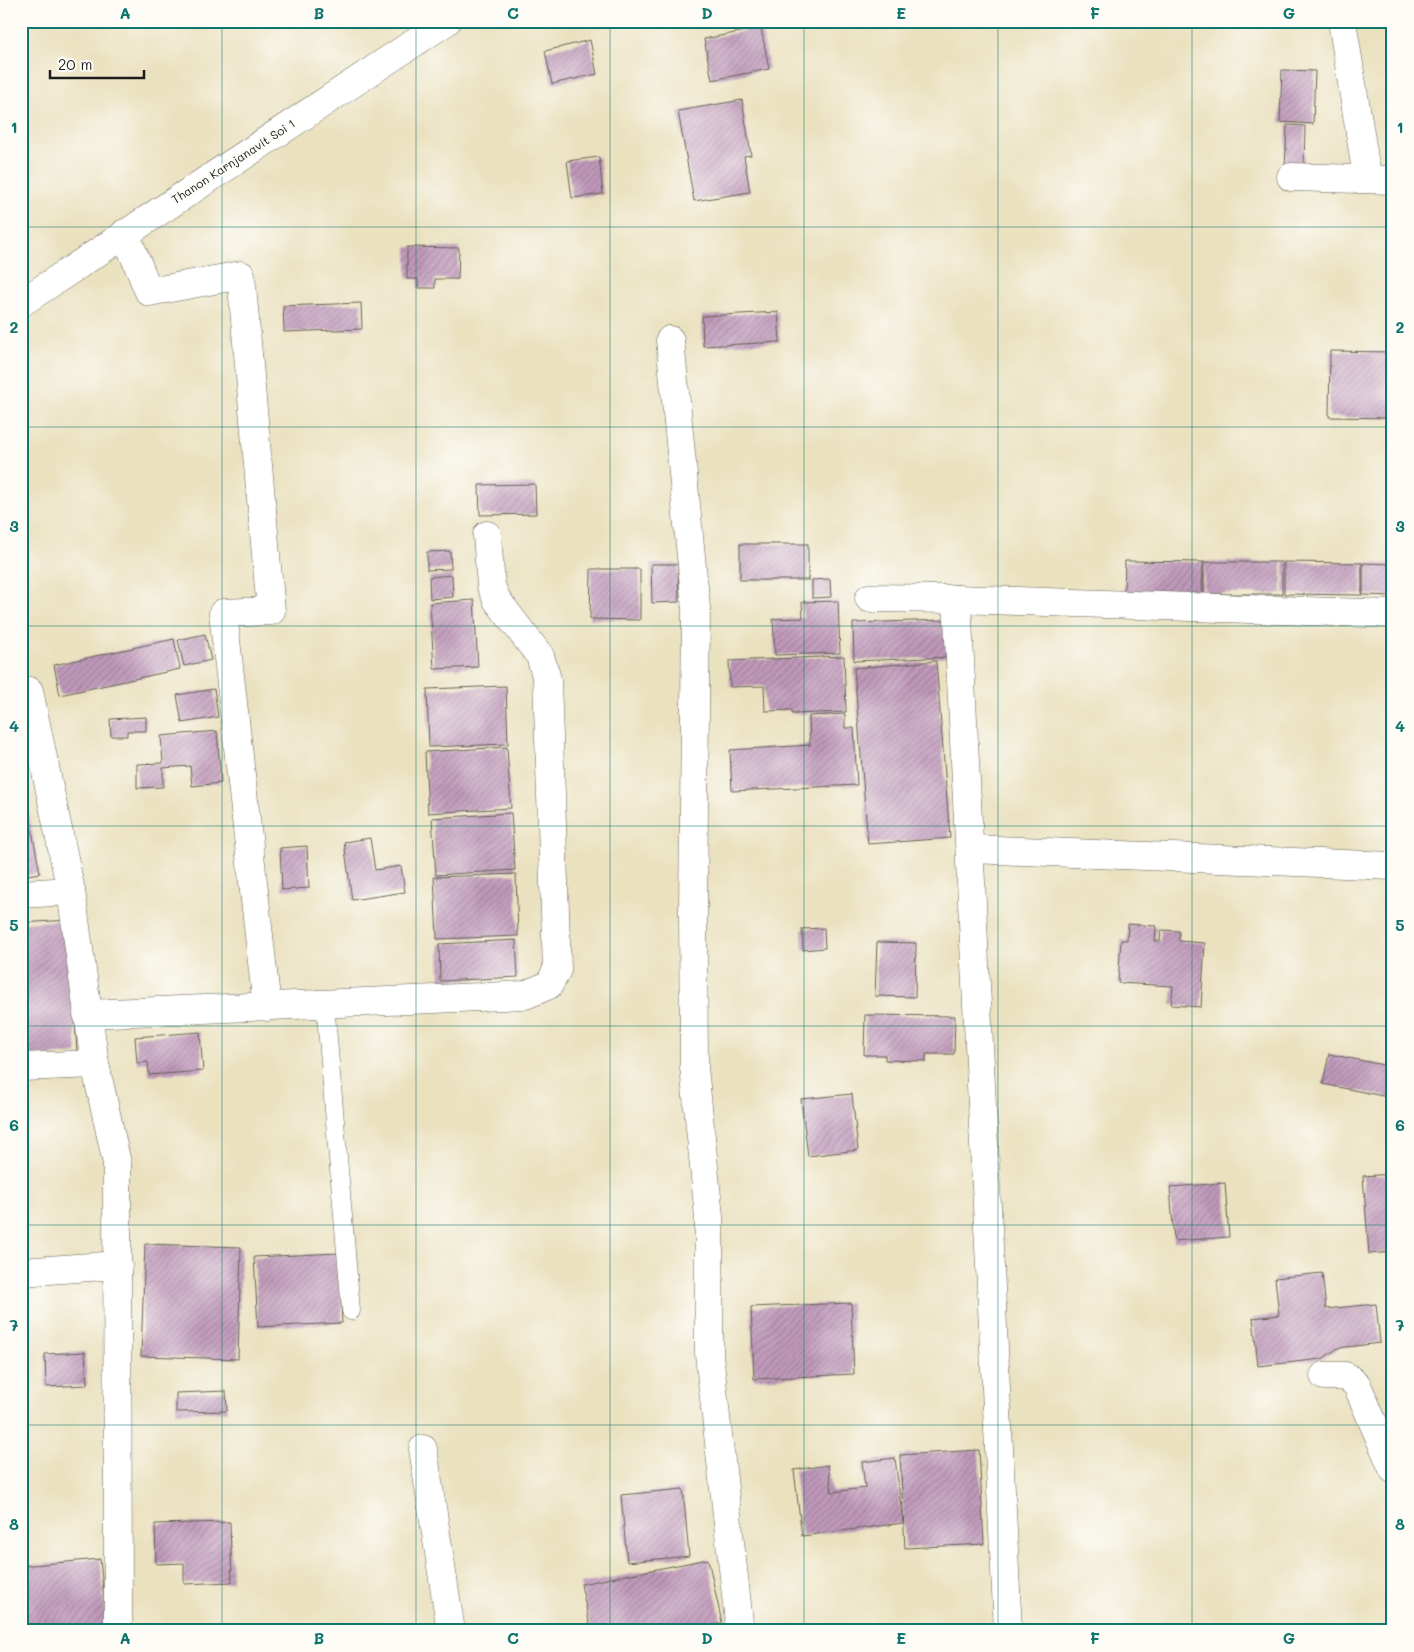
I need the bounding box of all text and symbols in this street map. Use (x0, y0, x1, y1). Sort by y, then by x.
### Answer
text: A (119, 2, 131, 23)
text: B (314, 2, 324, 23)
text: C (507, 2, 519, 23)
text: D (701, 2, 713, 23)
text: E (896, 2, 906, 23)
text: F (1090, 2, 1100, 23)
text: G (1283, 2, 1295, 23)
scale bar (50, 48, 144, 80)
text: 20 m (58, 54, 92, 74)
street label: Thanon Karnjanavit Soi 1 (168, 115, 298, 207)
text: 1 (10, 116, 18, 137)
text: 1 (1396, 116, 1404, 137)
text: 2 (10, 316, 19, 337)
text: 2 (1396, 316, 1405, 337)
text: 3 (9, 515, 19, 536)
text: 3 (1395, 515, 1405, 536)
text: 4 (9, 715, 19, 736)
text: 4 (1395, 715, 1405, 736)
text: 5 (9, 914, 19, 935)
text: 5 (1395, 914, 1405, 935)
text: 6 (9, 1114, 19, 1135)
text: 6 (1395, 1114, 1405, 1135)
text: 7 (10, 1314, 19, 1335)
text: 7 (1396, 1314, 1405, 1335)
text: 8 (9, 1513, 19, 1534)
text: 8 (1395, 1513, 1405, 1534)
text: A (119, 1627, 131, 1648)
text: B (314, 1627, 324, 1648)
text: C (507, 1627, 519, 1648)
text: D (701, 1627, 713, 1648)
text: E (896, 1627, 906, 1648)
text: F (1090, 1627, 1100, 1648)
text: G (1283, 1627, 1295, 1648)

